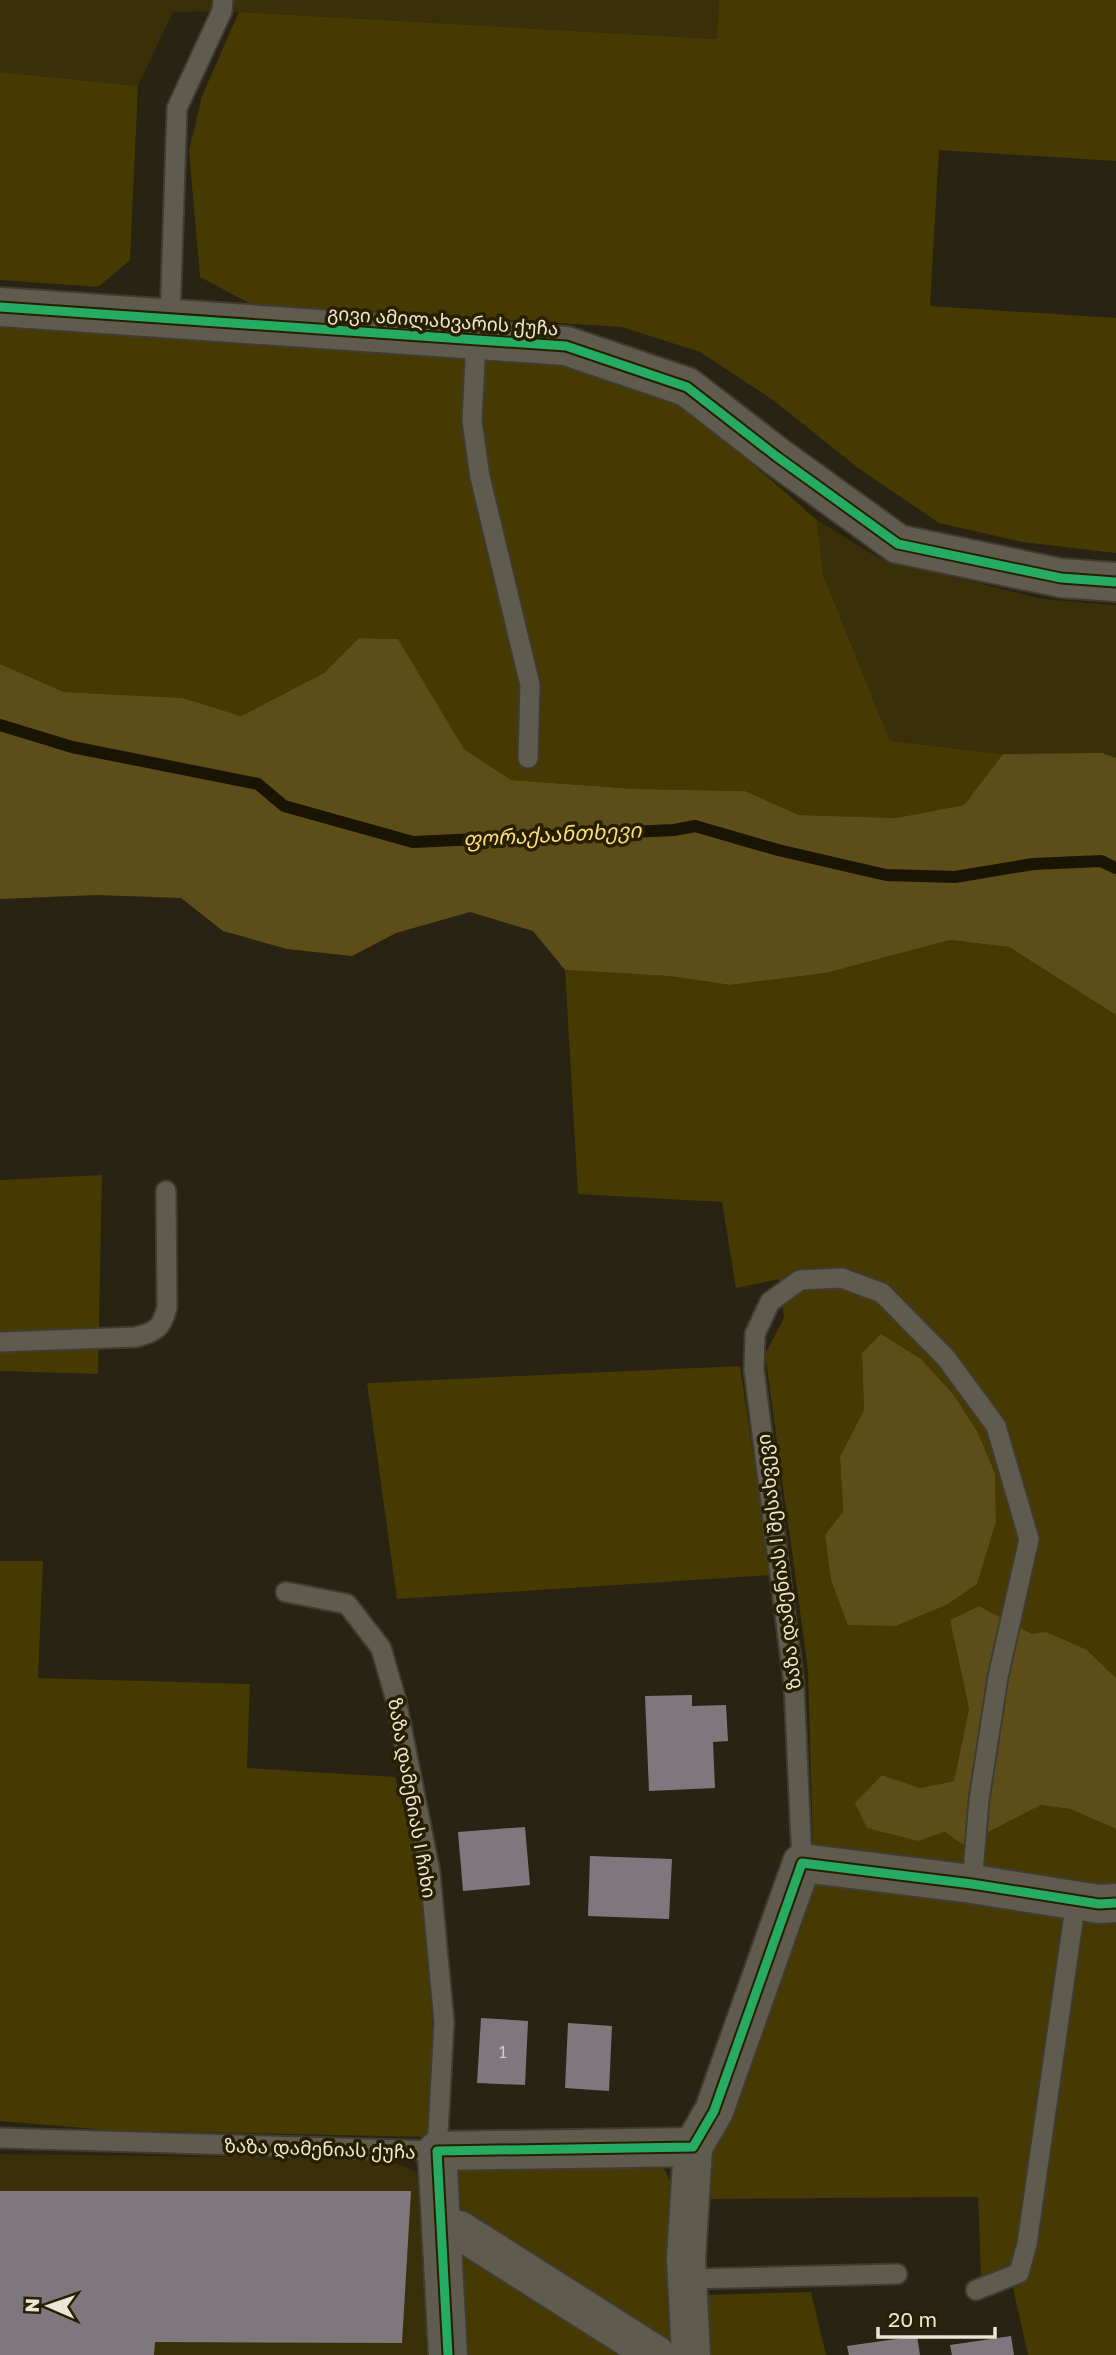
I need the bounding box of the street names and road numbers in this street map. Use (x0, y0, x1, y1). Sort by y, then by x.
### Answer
street label: გივი ამილახვარის ქუჩა (327, 300, 559, 342)
street label: ზაზა დამენიას I შესახვევი (751, 1433, 807, 1691)
street label: ზაზა დამენიას I ჩიხი (382, 1696, 442, 1900)
street label: ზაზა დამენიას ქუჩა (224, 2133, 416, 2165)

